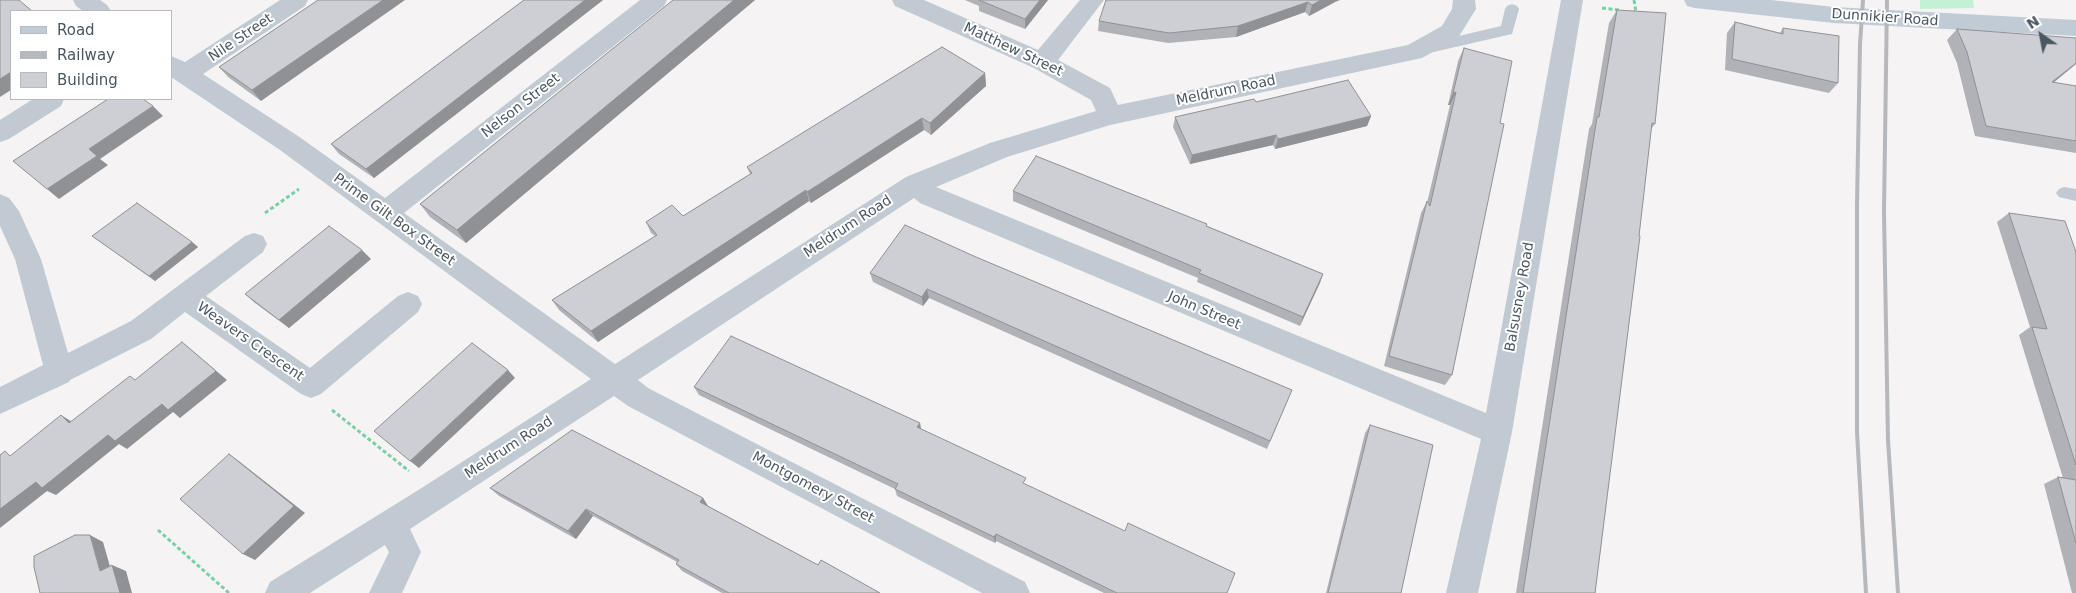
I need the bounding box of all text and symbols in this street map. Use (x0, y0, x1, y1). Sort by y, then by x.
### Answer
street label: Dunnikier Road (1831, 6, 1939, 30)
legend (10, 10, 172, 100)
street label: Nile Street (206, 10, 276, 66)
north arrow (2016, 10, 2066, 60)
text: N (2024, 13, 2042, 32)
street label: Matthew Street (961, 20, 1065, 80)
text: Road (57, 21, 95, 39)
text: Railway (57, 46, 115, 64)
street label: Nelson Street (479, 70, 563, 142)
text: Building (57, 71, 118, 89)
street label: Meldrum Road (1175, 72, 1277, 110)
street label: Prime Gilt Box Street (330, 170, 458, 270)
street label: Meldrum Road (801, 192, 895, 262)
street label: Balsusney Road (1502, 241, 1538, 353)
street label: John Street (1165, 288, 1243, 334)
street label: Weavers Crescent (193, 299, 307, 385)
street label: Meldrum Road (462, 413, 556, 483)
street label: Montgomery Street (749, 449, 877, 527)

